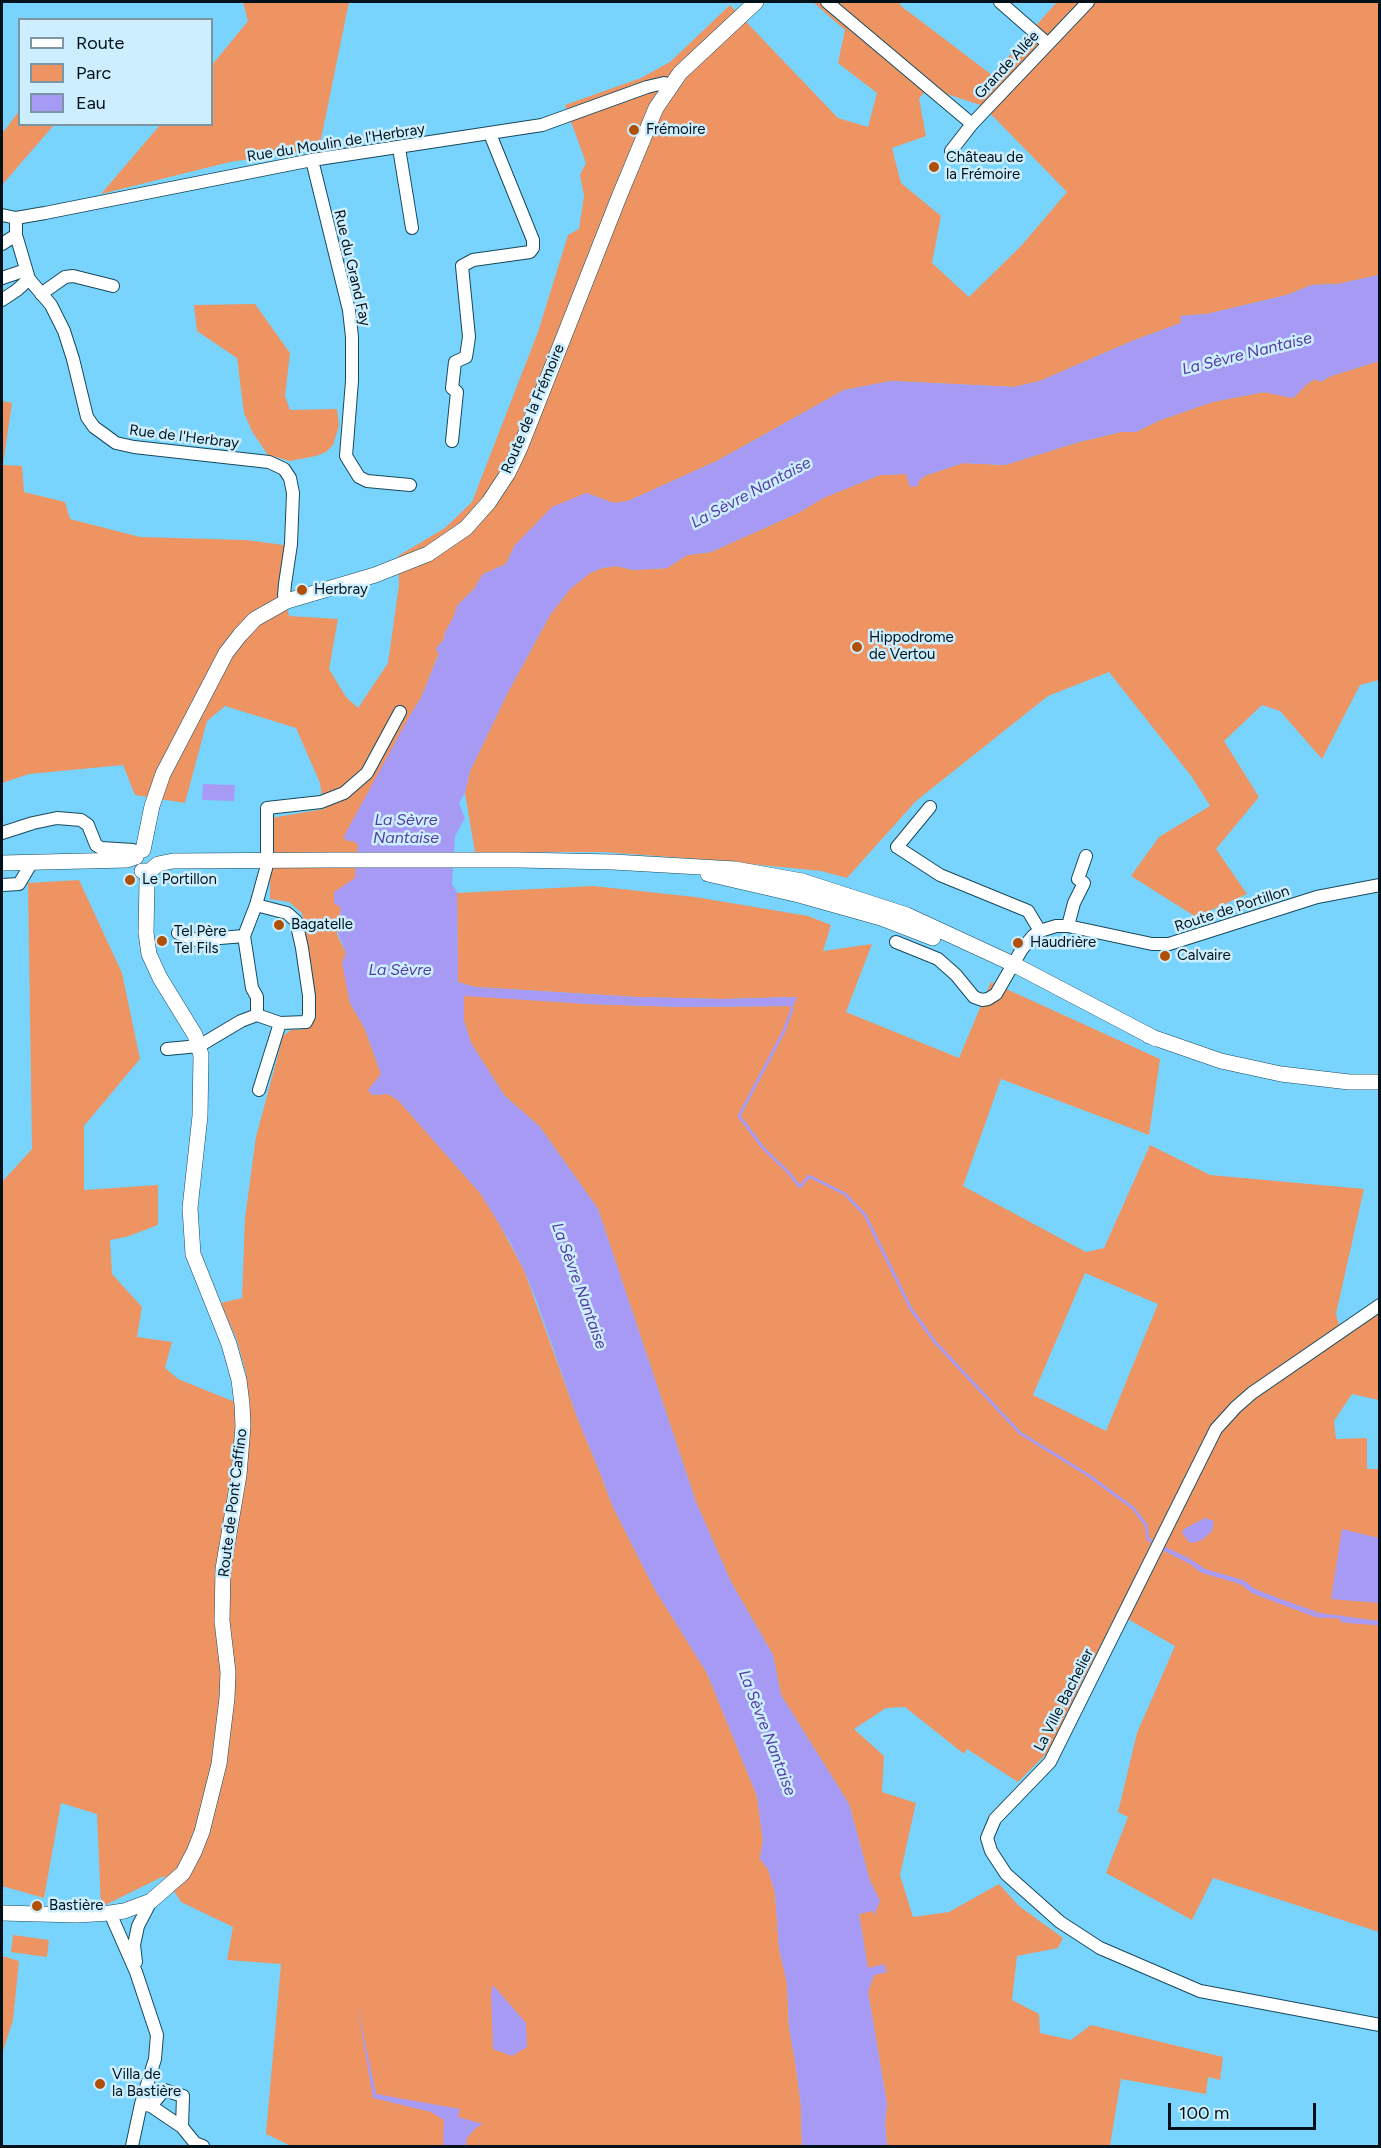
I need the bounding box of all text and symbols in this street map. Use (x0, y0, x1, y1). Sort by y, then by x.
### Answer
legend (18, 18, 213, 126)
street label: Grande Allée (971, 27, 1043, 103)
text: Route (76, 32, 124, 54)
text: Parc (76, 62, 111, 84)
text: Eau (76, 92, 106, 114)
street label: Rue du Moulin de l'Herbray (246, 120, 426, 166)
place label: Frémoire (646, 121, 705, 139)
marker: Frémoire (627, 123, 641, 137)
place label: Château de la Frémoire (946, 149, 1023, 184)
marker: Château de la Frémoire (927, 160, 941, 174)
street label: Rue du Grand Fay (330, 208, 374, 328)
water label: La Sèvre Nantaise (1180, 329, 1314, 379)
street label: Route de la Frémoire (498, 342, 568, 476)
street label: Rue de l'Herbray (128, 421, 240, 453)
water label: La Sèvre Nantaise (688, 453, 814, 533)
place label: Herbray (314, 581, 368, 599)
marker: Herbray (295, 583, 309, 597)
place label: Hippodrome de Vertou (869, 629, 954, 664)
marker: Hippodrome de Vertou (850, 640, 864, 654)
water label: La Sèvre Nantaise (373, 810, 439, 848)
place label: Le Portillon (142, 871, 217, 889)
marker: Le Portillon (123, 873, 137, 887)
street label: Route de Portillon (1172, 882, 1292, 936)
place label: Bagatelle (291, 916, 353, 934)
marker: Bagatelle (272, 918, 286, 932)
place label: Tel Père Tel Fils (174, 923, 227, 958)
marker: Tel Père Tel Fils (155, 934, 169, 948)
place label: Haudrière (1030, 934, 1096, 952)
marker: Haudrière (1011, 936, 1025, 950)
place label: Calvaire (1177, 947, 1231, 965)
marker: Calvaire (1158, 949, 1172, 963)
water label: La Sèvre (369, 960, 431, 980)
water label: La Sèvre Nantaise (547, 1220, 611, 1352)
street label: Route de Pont Caffino (215, 1428, 251, 1578)
street label: La Ville Bachelier (1030, 1646, 1098, 1754)
water label: La Sèvre Nantaise (734, 1667, 800, 1799)
place label: Bastière (49, 1897, 103, 1915)
marker: Bastière (30, 1899, 44, 1913)
place label: Villa de la Bastière (112, 2066, 181, 2101)
marker: Villa de la Bastière (93, 2077, 107, 2091)
scale bar (1171, 2091, 1320, 2129)
text: 100 m (1179, 2102, 1229, 2124)

